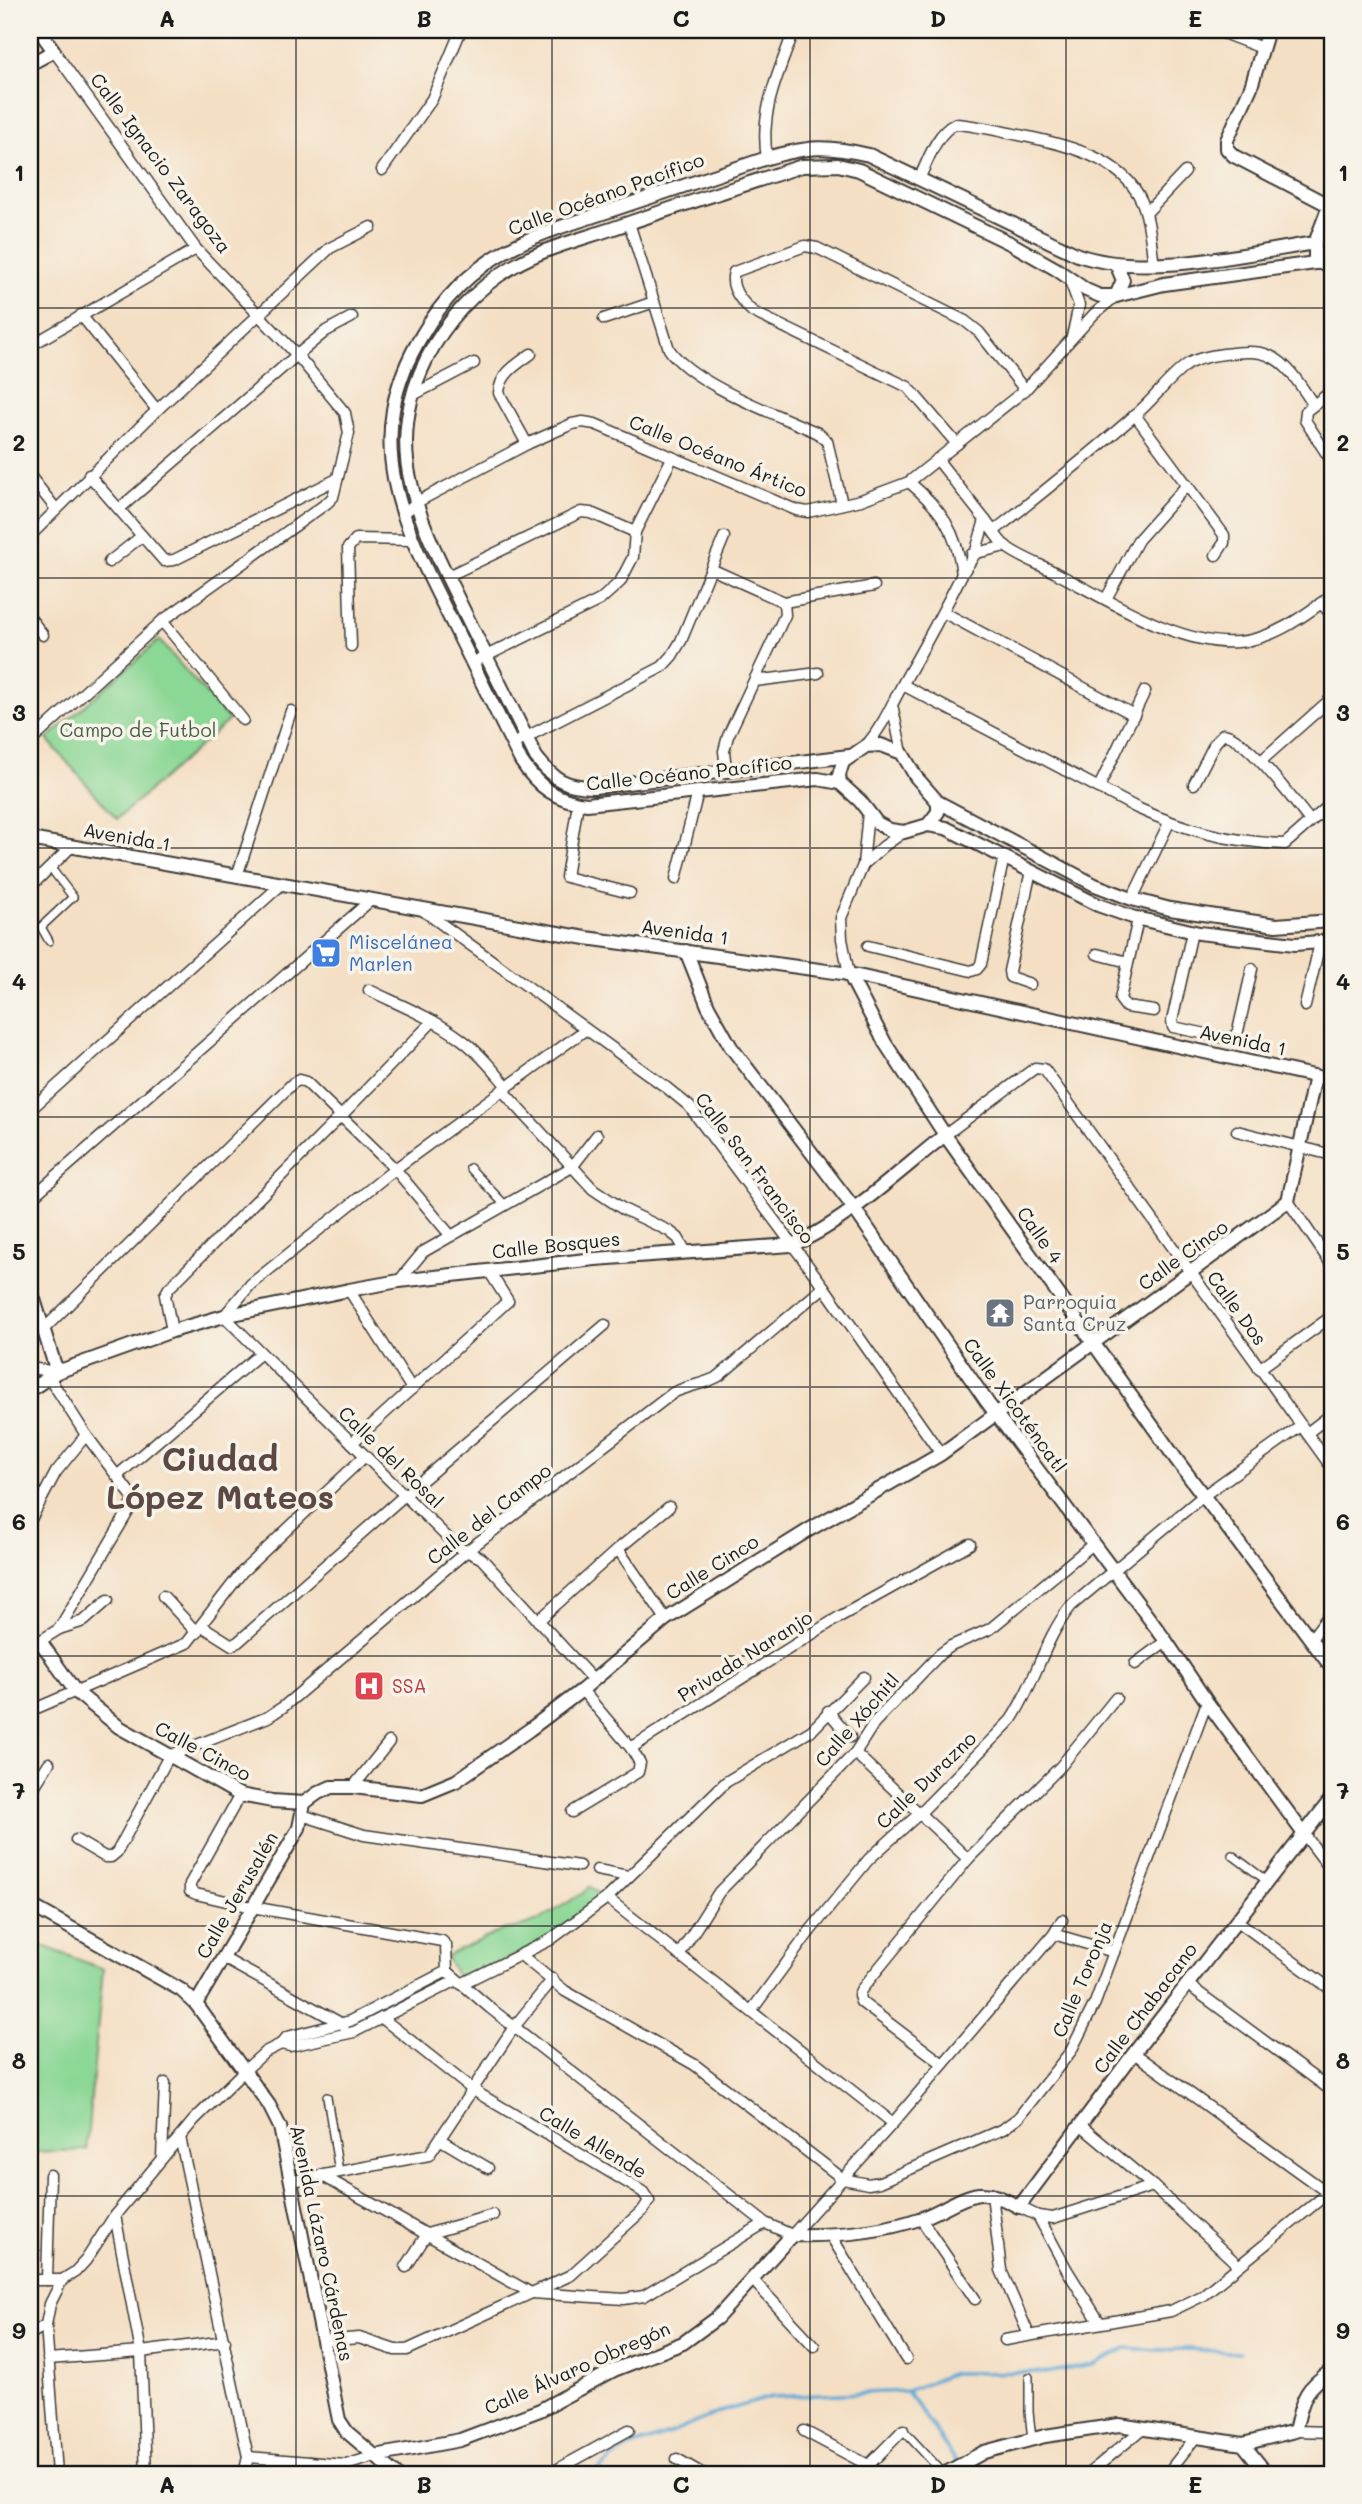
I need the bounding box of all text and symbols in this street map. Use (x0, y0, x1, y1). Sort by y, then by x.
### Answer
text: A (159, 3, 175, 33)
text: B (416, 3, 432, 33)
text: C (672, 3, 690, 33)
text: D (930, 3, 946, 33)
text: E (1188, 3, 1202, 33)
street label: Calle Ignacio Zaragoza (85, 68, 237, 258)
street label: Calle Océano Pacífico (504, 146, 707, 241)
text: 1 (14, 157, 24, 187)
text: 1 (1338, 157, 1348, 187)
street label: Calle Océano Ártico (626, 408, 811, 503)
text: 2 (13, 427, 25, 457)
text: 2 (1337, 427, 1349, 457)
text: 3 (12, 697, 26, 727)
text: 3 (1336, 697, 1350, 727)
park label: Campo de Futbol (59, 717, 217, 742)
street label: Calle Océano Pacífico (585, 749, 793, 796)
street label: Avenida 1 (82, 817, 173, 856)
street label: Avenida 1 (640, 913, 730, 950)
place label: Miscelánea Marlen (349, 929, 453, 976)
supermarket icon: Miscelánea Marlen (309, 936, 343, 970)
text: 4 (12, 966, 26, 996)
text: 4 (1336, 966, 1350, 996)
street label: Avenida 1 (1198, 1018, 1289, 1061)
street label: Calle San Francisco (690, 1087, 820, 1248)
street label: Calle 4 (1012, 1201, 1069, 1268)
street label: Calle Cinco (1133, 1214, 1233, 1296)
street label: Calle Bosques (491, 1225, 621, 1264)
text: 5 (12, 1236, 26, 1266)
text: 5 (1336, 1236, 1350, 1266)
street label: Calle Dos (1202, 1265, 1273, 1350)
place label: Parroquia Santa Cruz (1023, 1289, 1126, 1336)
temple icon: Parroquia Santa Cruz (983, 1296, 1017, 1330)
street label: Calle Xicoténcatl (958, 1332, 1073, 1477)
street label: Calle del Rosal (333, 1400, 449, 1513)
district label: Ciudad López Mateos (106, 1436, 334, 1517)
street label: Calle del Campo (422, 1457, 556, 1570)
text: 6 (12, 1506, 26, 1536)
text: 6 (1336, 1506, 1350, 1536)
street label: Calle Cinco (661, 1528, 763, 1605)
street label: Privada Naranjo (673, 1604, 817, 1707)
street label: Calle Xóchitl (809, 1668, 904, 1772)
hospital icon: SSA (352, 1669, 386, 1703)
place label: SSA (392, 1673, 427, 1698)
street label: Calle Cinco (151, 1715, 256, 1786)
street label: Calle Durazno (870, 1726, 981, 1834)
text: 7 (13, 1775, 26, 1805)
text: 7 (1337, 1775, 1350, 1805)
street label: Calle Jerusalén (190, 1827, 283, 1963)
street label: Calle Toronja (1046, 1917, 1117, 2041)
street label: Calle Chabacano (1087, 1937, 1202, 2078)
text: 8 (12, 2045, 26, 2075)
text: 8 (1336, 2045, 1350, 2075)
street label: Calle Allende (535, 2100, 652, 2184)
street label: Avenida Lázaro Cárdenas (285, 2123, 360, 2363)
text: 9 (12, 2315, 26, 2345)
street label: Calle Álvaro Obregón (480, 2315, 674, 2420)
text: 9 (1336, 2315, 1350, 2345)
text: A (159, 2469, 175, 2499)
text: B (416, 2469, 432, 2499)
text: C (672, 2469, 690, 2499)
text: D (930, 2469, 946, 2499)
text: E (1188, 2469, 1202, 2499)

